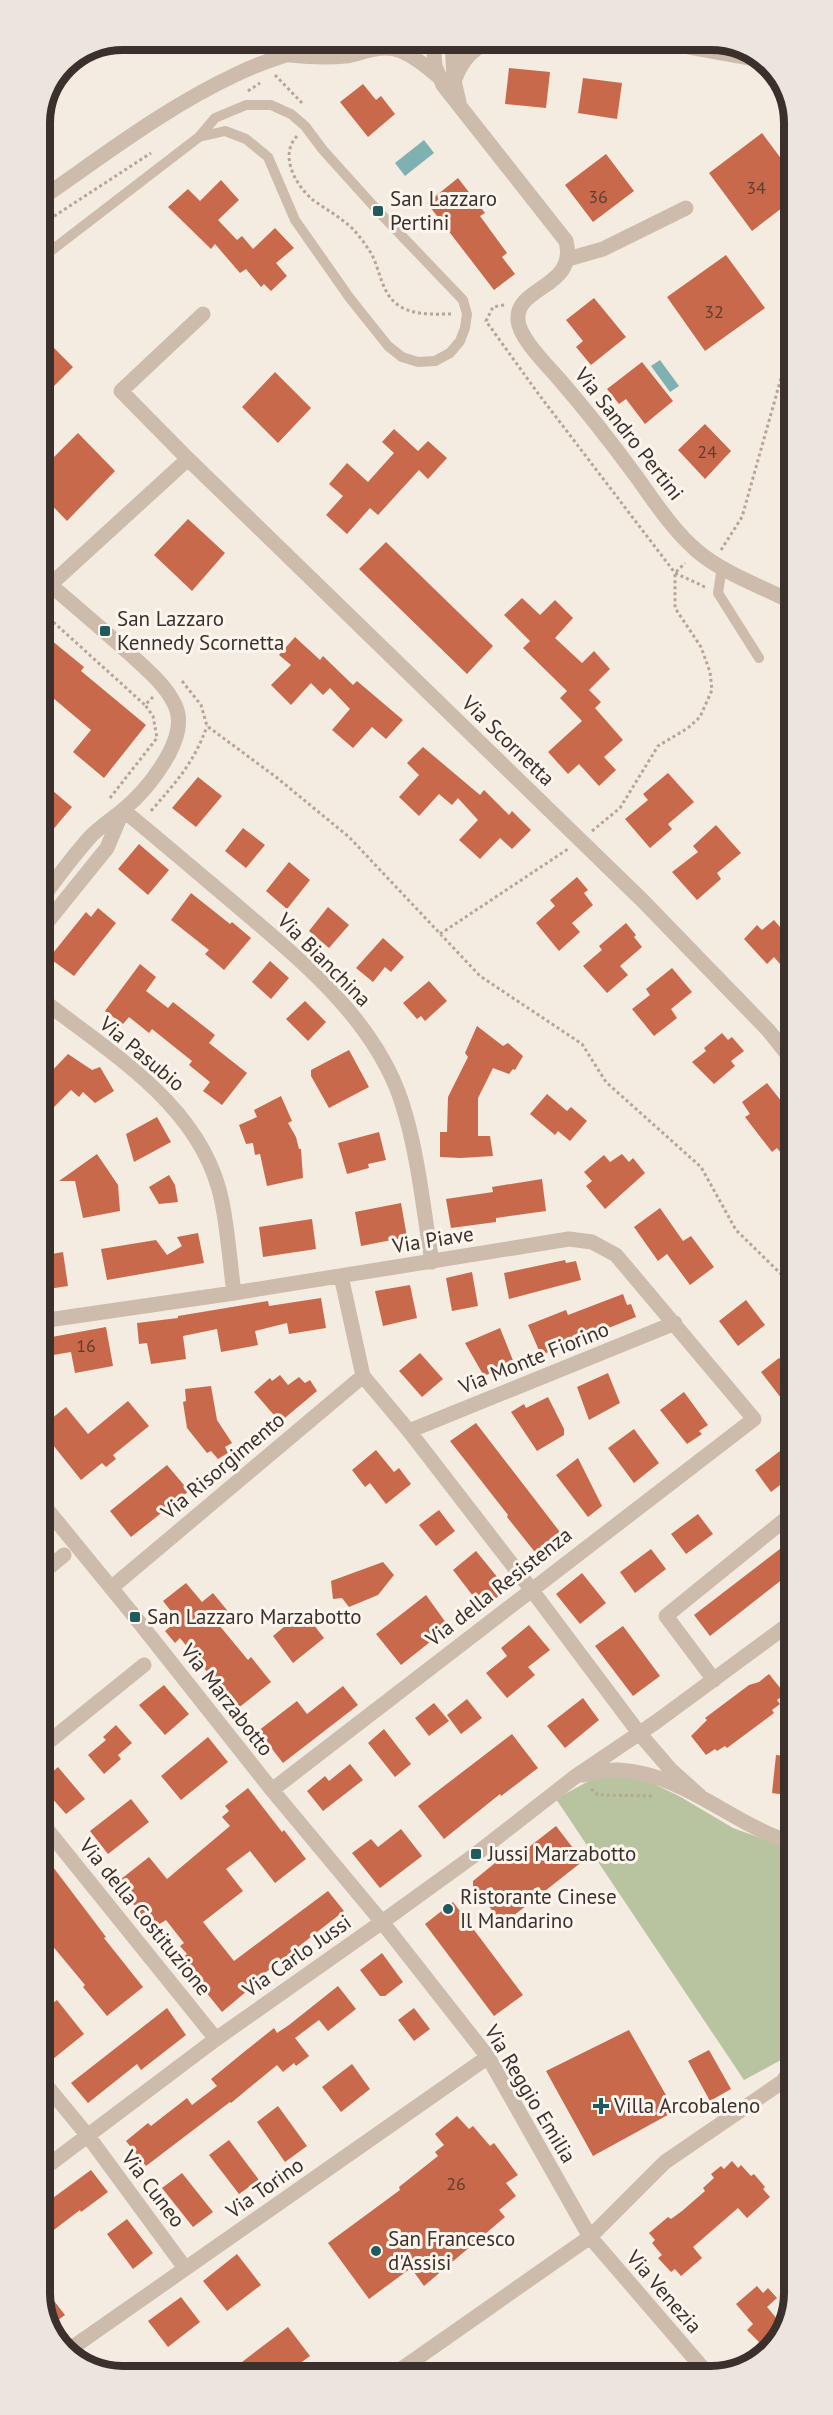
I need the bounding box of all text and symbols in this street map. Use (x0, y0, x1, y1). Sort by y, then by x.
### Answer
house number: 34 (746, 176, 766, 199)
place label: San Lazzaro Pertini (390, 185, 497, 236)
house number: 36 (588, 185, 608, 208)
marker: San Lazzaro Pertini (371, 204, 385, 218)
house number: 32 (704, 300, 724, 323)
street label: Via Sandro Pertini (569, 361, 690, 506)
house number: 24 (697, 440, 717, 463)
place label: San Lazzaro Kennedy Scornetta (117, 605, 284, 656)
marker: San Lazzaro Kennedy Scornetta (98, 624, 112, 638)
street label: Via Scornetta (455, 689, 561, 792)
street label: Via Bianchina (271, 906, 377, 1012)
street label: Via Pasubio (93, 1009, 191, 1097)
street label: Via Piave (389, 1220, 475, 1259)
street label: Via Monte Fiorino (454, 1315, 613, 1400)
house number: 16 (76, 1334, 96, 1357)
street label: Via Risorgimento (155, 1406, 290, 1526)
street label: Via della Resistenza (419, 1521, 577, 1653)
place label: San Lazzaro Marzabotto (147, 1603, 362, 1630)
marker: San Lazzaro Marzabotto (128, 1610, 142, 1624)
street label: Via Marzabotto (174, 1637, 280, 1761)
street label: Via della Costituzione (73, 1832, 217, 2001)
place label: Jussi Marzabotto (487, 1840, 636, 1867)
marker: Jussi Marzabotto (469, 1847, 483, 1861)
place label: Ristorante Cinese Il Mandarino (460, 1883, 617, 1934)
marker: Ristorante Cinese Il Mandarino (441, 1902, 455, 1916)
street label: Via Carlo Jussi (236, 1908, 356, 2004)
street label: Via Reggio Emilia (478, 2019, 582, 2168)
place label: Villa Arcobaleno (613, 2092, 760, 2119)
marker: Villa Arcobaleno (592, 2097, 610, 2115)
street label: Via Cuneo (115, 2144, 191, 2233)
street label: Via Torino (220, 2151, 309, 2225)
house number: 26 (446, 2172, 466, 2195)
place label: San Francesco d'Assisi (388, 2225, 515, 2276)
marker: San Francesco d'Assisi (369, 2244, 383, 2258)
street label: Via Venezia (620, 2244, 708, 2339)

